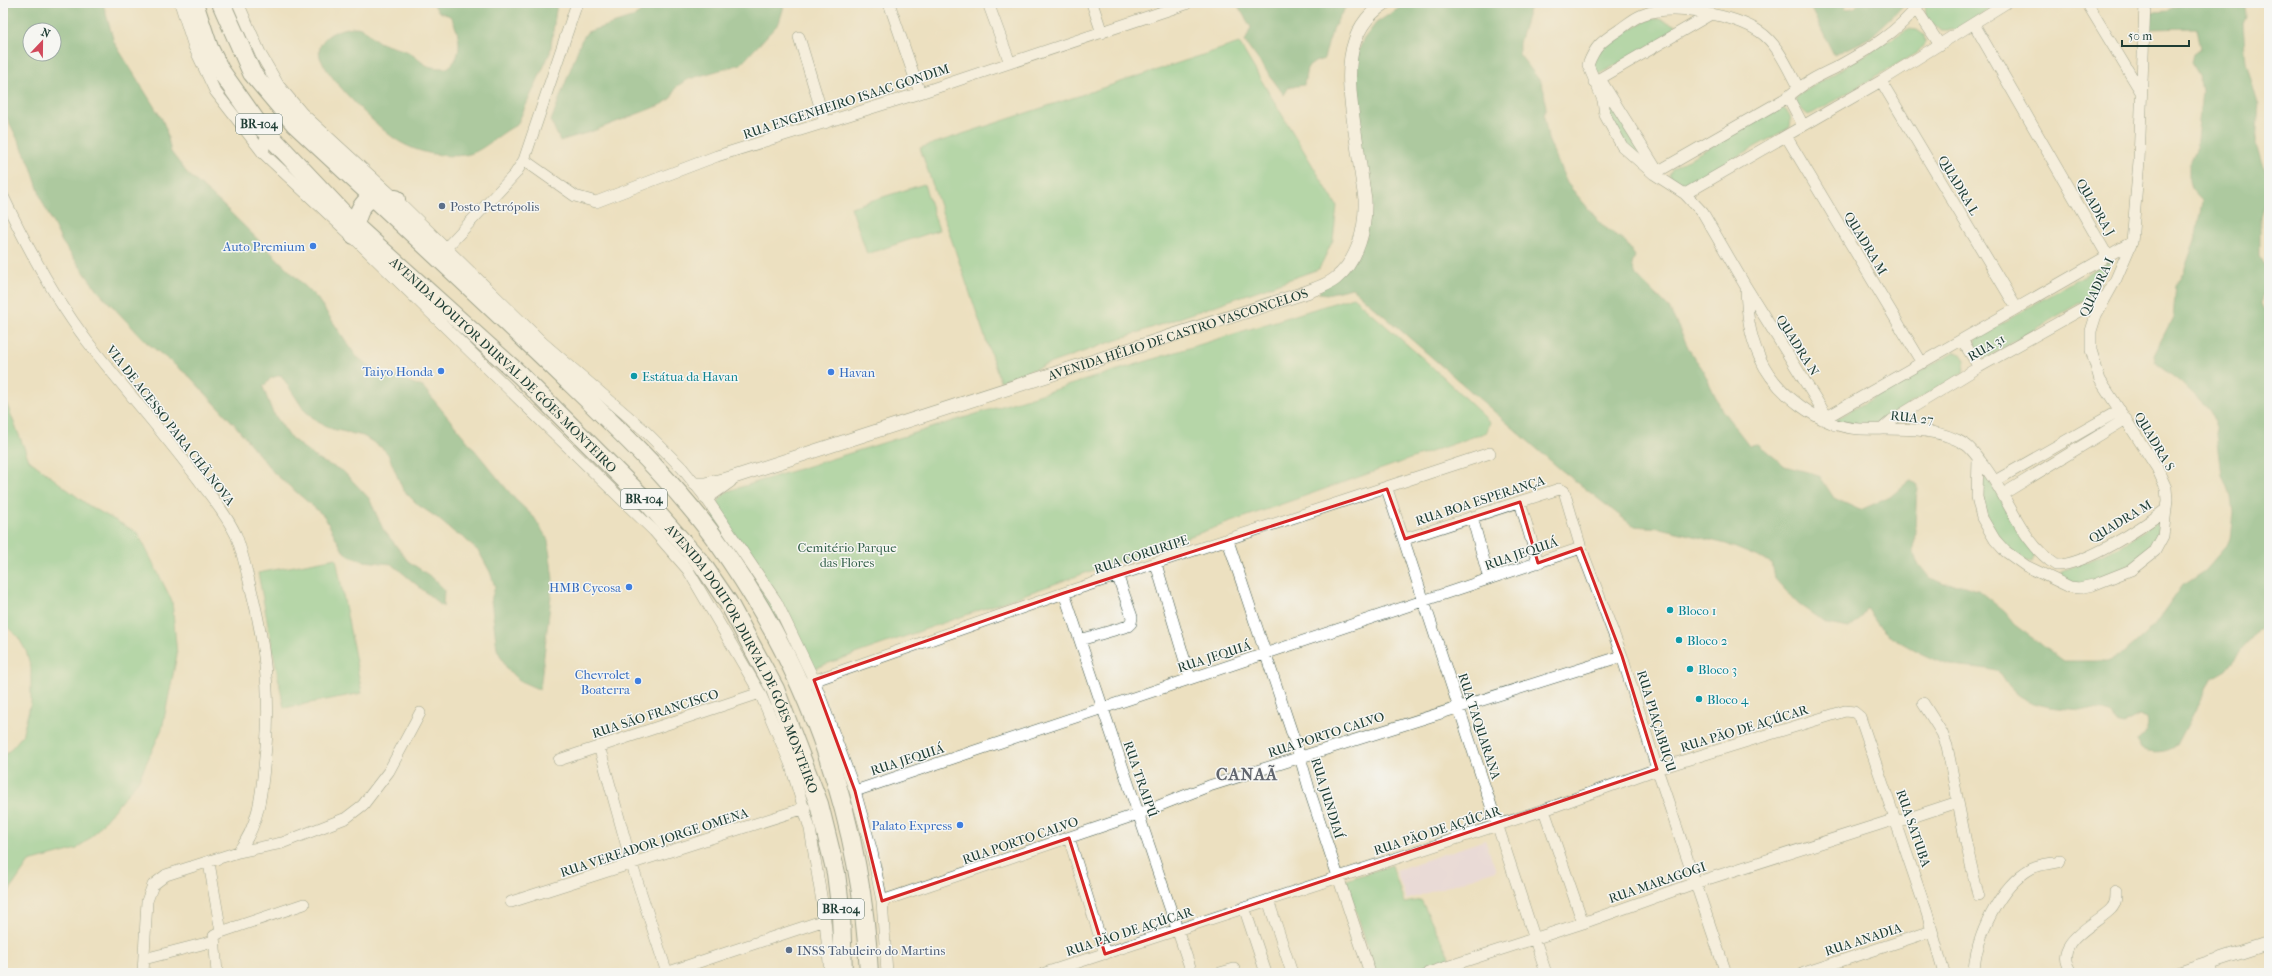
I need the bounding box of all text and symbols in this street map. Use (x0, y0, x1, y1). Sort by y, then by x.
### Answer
north arrow (22, 22, 62, 62)
scale bar (2122, 22, 2189, 48)
text: N (39, 26, 52, 41)
text: 50 m (2128, 29, 2152, 43)
street label: RUA ENGENHEIRO ISAAC GONDIM (741, 61, 951, 142)
road number: BR-104 (236, 114, 282, 134)
street label: QUADRA L (1935, 153, 1982, 218)
street label: QUADRA J (2073, 176, 2118, 239)
place label: Posto Petrópolis (450, 199, 540, 214)
marker: Posto Petrópolis (437, 201, 447, 211)
street label: QUADRA M (1841, 209, 1890, 278)
place label: Auto Premium (222, 239, 305, 254)
marker: Auto Premium (308, 241, 318, 251)
street label: AVENIDA DOUTOR DURVAL DE GÓES MONTEIRO (386, 254, 620, 476)
street label: QUADRA I (2076, 255, 2117, 319)
street label: AVENIDA HÉLIO DE CASTRO VASCONCELOS (1045, 285, 1310, 384)
street label: QUADRA N (1773, 312, 1822, 378)
street label: RUA 31 (1965, 331, 2007, 364)
street label: VIA DE ACESSO PARA CHÃ NOVA (103, 341, 238, 509)
place label: Taiyo Honda (362, 364, 434, 379)
place label: Havan (839, 365, 875, 380)
marker: Taiyo Honda (436, 366, 446, 376)
marker: Havan (826, 367, 836, 377)
place label: Estátua da Havan (642, 369, 739, 384)
marker: Estátua da Havan (629, 371, 639, 381)
street label: RUA 27 (1890, 408, 1934, 427)
street label: QUADRA S (2131, 409, 2178, 473)
street label: RUA BOA ESPERANÇA (1414, 472, 1547, 528)
road number: BR-104 (621, 489, 667, 509)
street label: QUADRA M (2086, 497, 2155, 546)
street label: AVENIDA DOUTOR DURVAL DE GÓES MONTEIRO (662, 520, 821, 795)
street label: RUA CORURIPE (1092, 532, 1190, 577)
street label: RUA JEQUIÁ (1483, 534, 1560, 573)
park label: Cemitério Parque das Flores (797, 540, 897, 570)
place label: HMB Cycosa (549, 580, 622, 595)
marker: HMB Cycosa (624, 582, 634, 592)
place label: Bloco 1 (1678, 603, 1716, 618)
marker: Bloco 1 (1665, 605, 1675, 615)
place label: Bloco 2 (1687, 633, 1728, 648)
marker: Bloco 2 (1674, 635, 1684, 645)
street label: RUA JEQUIÁ (1175, 637, 1253, 675)
place label: Bloco 3 (1698, 662, 1737, 677)
marker: Bloco 3 (1685, 664, 1695, 674)
place label: Chevrolet Boaterra (575, 667, 631, 697)
street label: RUA PIAÇABUÇU (1634, 668, 1679, 774)
street label: RUA TAQUARANA (1455, 671, 1504, 782)
marker: Chevrolet Boaterra (633, 676, 643, 686)
street label: RUA SÃO FRANCISCO (590, 686, 720, 741)
place label: Bloco 4 (1707, 692, 1749, 707)
marker: Bloco 4 (1694, 694, 1704, 704)
street label: RUA PÃO DE AÇÚCAR (1678, 702, 1810, 755)
street label: RUA PORTO CALVO (1266, 709, 1386, 760)
street label: RUA TRAIPÚ (1120, 739, 1161, 819)
street label: RUA JEQUIÁ (868, 740, 946, 778)
street label: RUA JUNDIAÍ (1308, 756, 1347, 841)
district label: CANAÃ (1216, 764, 1278, 784)
street label: RUA SATUBA (1893, 787, 1934, 869)
street label: RUA PÃO DE AÇÚCAR (1372, 803, 1503, 858)
street label: RUA VEREADOR JORGE OMENA (558, 805, 751, 880)
street label: RUA PORTO CALVO (960, 814, 1080, 867)
place label: Palato Express (871, 818, 952, 833)
marker: Palato Express (955, 820, 965, 830)
street label: RUA MARAGOGI (1607, 859, 1708, 906)
road number: BR-104 (818, 899, 864, 919)
street label: RUA PÃO DE AÇÚCAR (1064, 904, 1195, 959)
street label: RUA ANADIA (1823, 920, 1904, 959)
place label: INSS Tabuleiro do Martins (797, 943, 945, 958)
marker: INSS Tabuleiro do Martins (784, 945, 794, 955)

